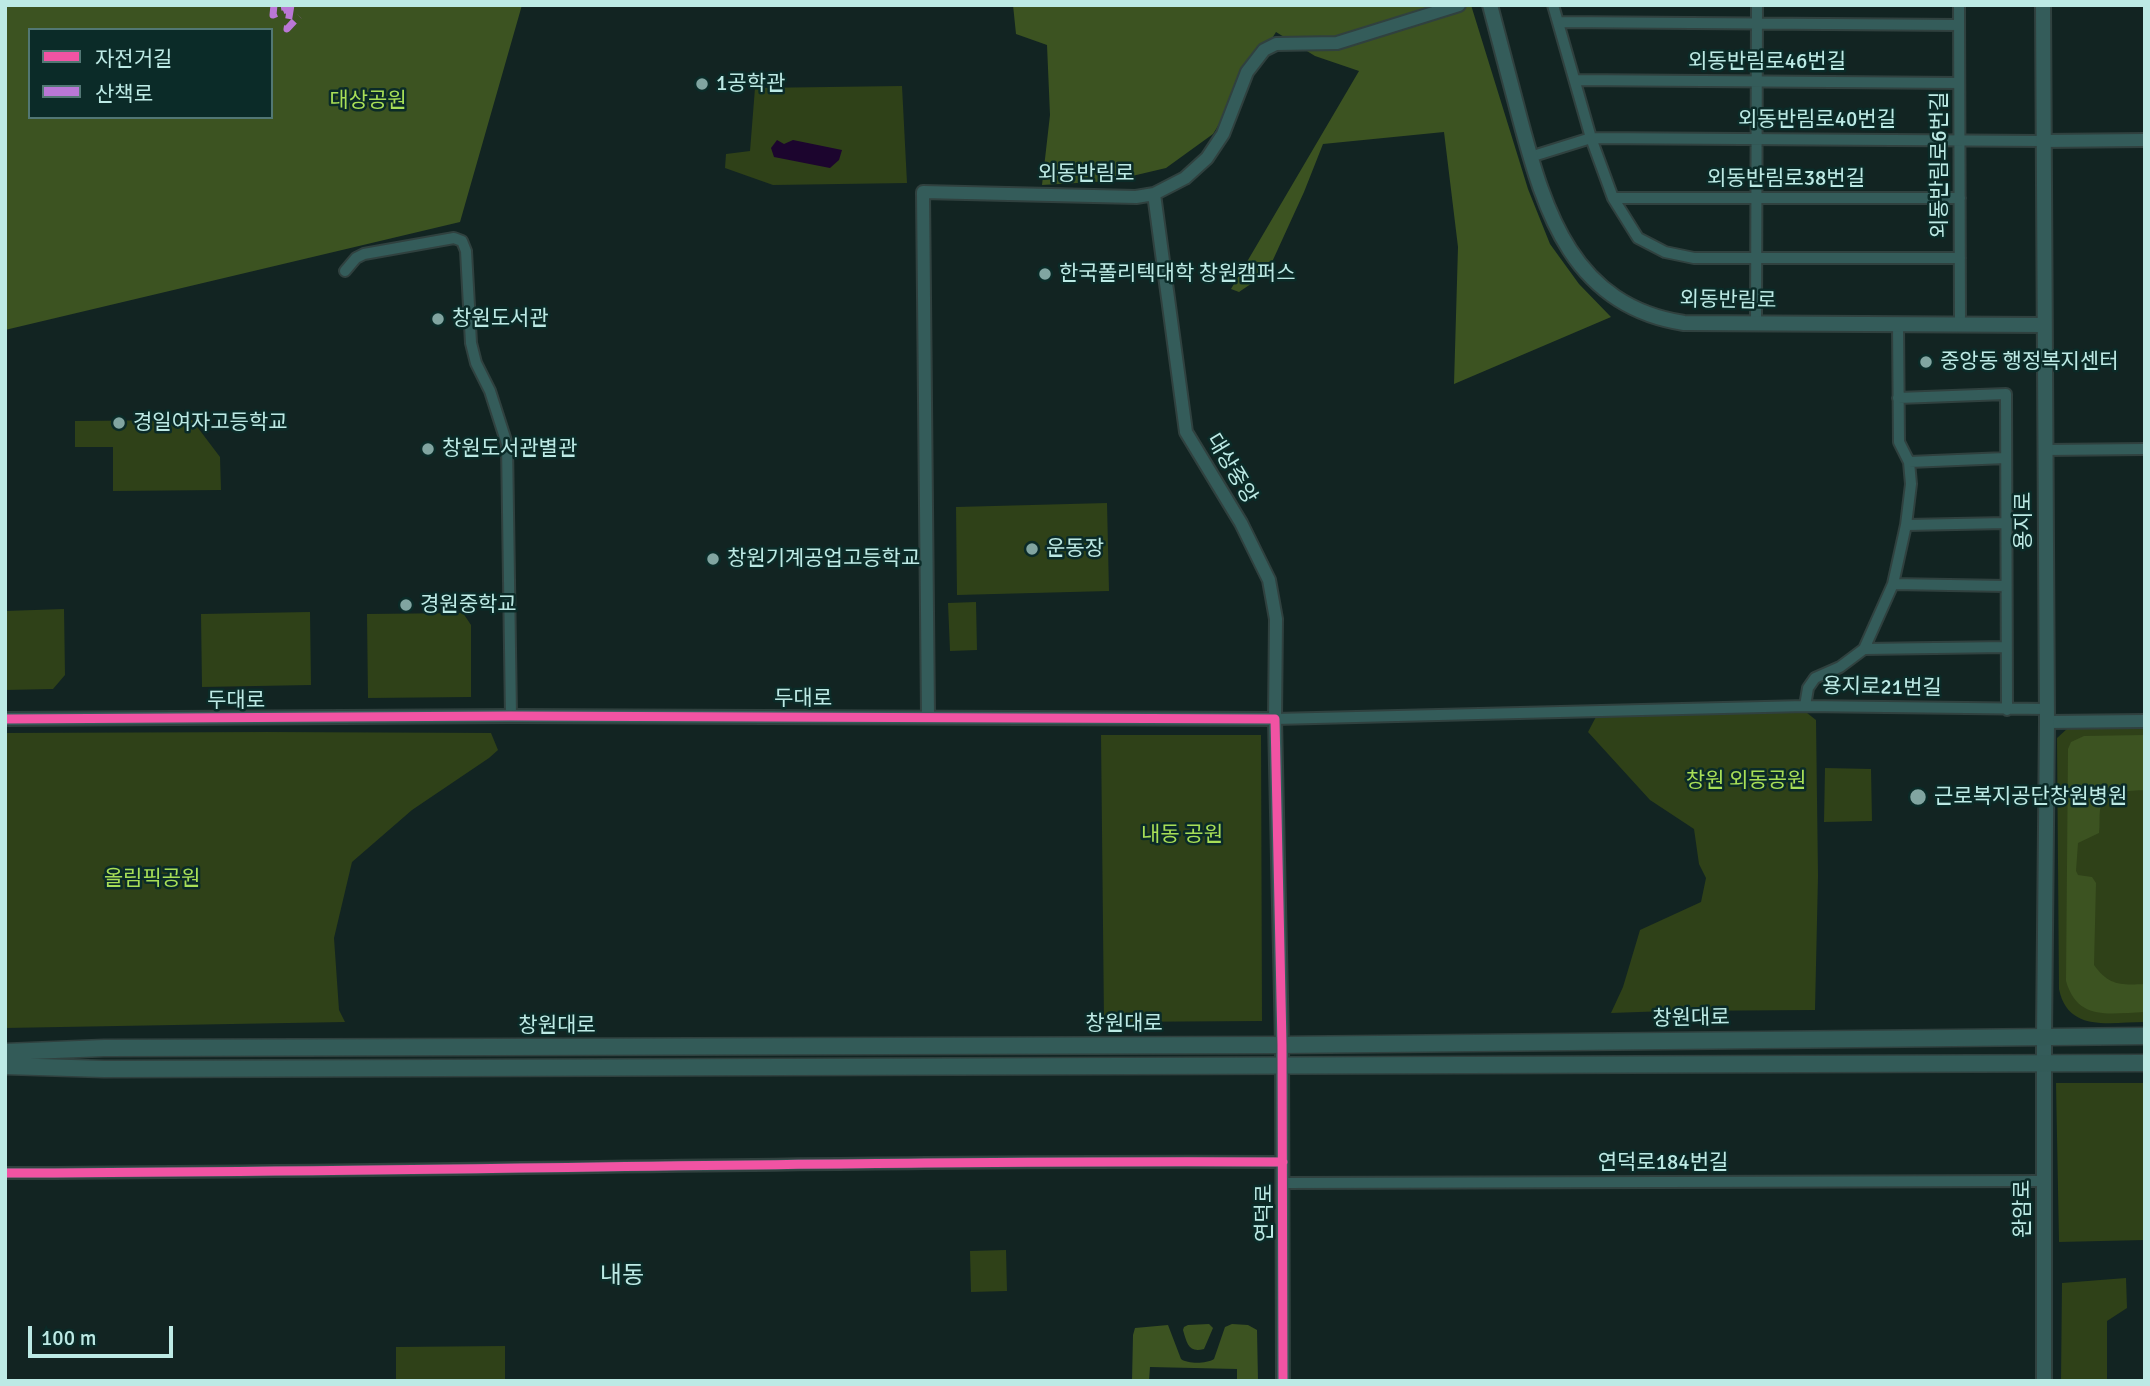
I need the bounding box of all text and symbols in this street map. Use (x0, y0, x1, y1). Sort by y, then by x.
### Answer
legend (28, 28, 273, 119)
text: 자전거길 (95, 46, 172, 72)
street label: 외동반림로46번길 (1688, 49, 1846, 75)
place label: 1공학관 (716, 71, 785, 97)
marker: 1공학관 (694, 76, 710, 92)
text: 산책로 (95, 81, 153, 107)
park label: 대상공원 (329, 88, 407, 114)
street label: 외동반림로6번길 (1927, 92, 1953, 238)
street label: 외동반림로40번길 (1738, 107, 1896, 133)
street label: 외동반림로 (1038, 161, 1134, 187)
street label: 외동반림로38번길 (1707, 166, 1865, 192)
place label: 한국폴리텍대학 창원캠퍼스 (1059, 261, 1295, 287)
marker: 한국폴리텍대학 창원캠퍼스 (1037, 266, 1053, 282)
street label: 외동반림로 (1679, 288, 1777, 314)
place label: 창원도서관 (452, 306, 549, 332)
marker: 창원도서관 (430, 311, 446, 327)
place label: 중앙동 행정복지센터 (1940, 349, 2118, 375)
marker: 중앙동 행정복지센터 (1918, 354, 1934, 370)
place label: 경일여자고등학교 (133, 410, 288, 436)
marker: 경일여자고등학교 (111, 415, 127, 431)
street label: 대상중앙 (1200, 429, 1262, 509)
place label: 창원도서관별관 (442, 436, 577, 462)
marker: 창원도서관별관 (420, 441, 436, 457)
street label: 용지로 (2011, 492, 2037, 550)
place label: 운동장 (1046, 536, 1104, 562)
marker: 운동장 (1024, 541, 1040, 557)
place label: 창원기계공업고등학교 (727, 546, 920, 572)
marker: 창원기계공업고등학교 (705, 551, 721, 567)
place label: 경원중학교 (420, 592, 517, 618)
marker: 경원중학교 (398, 597, 414, 613)
street label: 용지로21번길 (1822, 674, 1942, 702)
street label: 두대로 (774, 686, 832, 712)
street label: 두대로 (207, 688, 265, 714)
park label: 창원 외동공원 (1686, 768, 1806, 794)
place label: 근로복지공단창원병원 (1934, 784, 2127, 810)
marker: 근로복지공단창원병원 (1908, 787, 1928, 807)
park label: 내동 공원 (1141, 822, 1223, 848)
park label: 올림픽공원 (104, 866, 200, 892)
street label: 창원대로 (1652, 1006, 1730, 1032)
street label: 창원대로 (1085, 1011, 1163, 1037)
street label: 창원대로 (518, 1013, 596, 1039)
street label: 연덕로184번길 (1598, 1150, 1728, 1176)
street label: 완암로 (2010, 1180, 2036, 1238)
street label: 연덕로 (1252, 1184, 1278, 1242)
district label: 내동 (600, 1263, 644, 1291)
scale bar (32, 1312, 177, 1356)
text: 100 m (41, 1325, 96, 1351)

